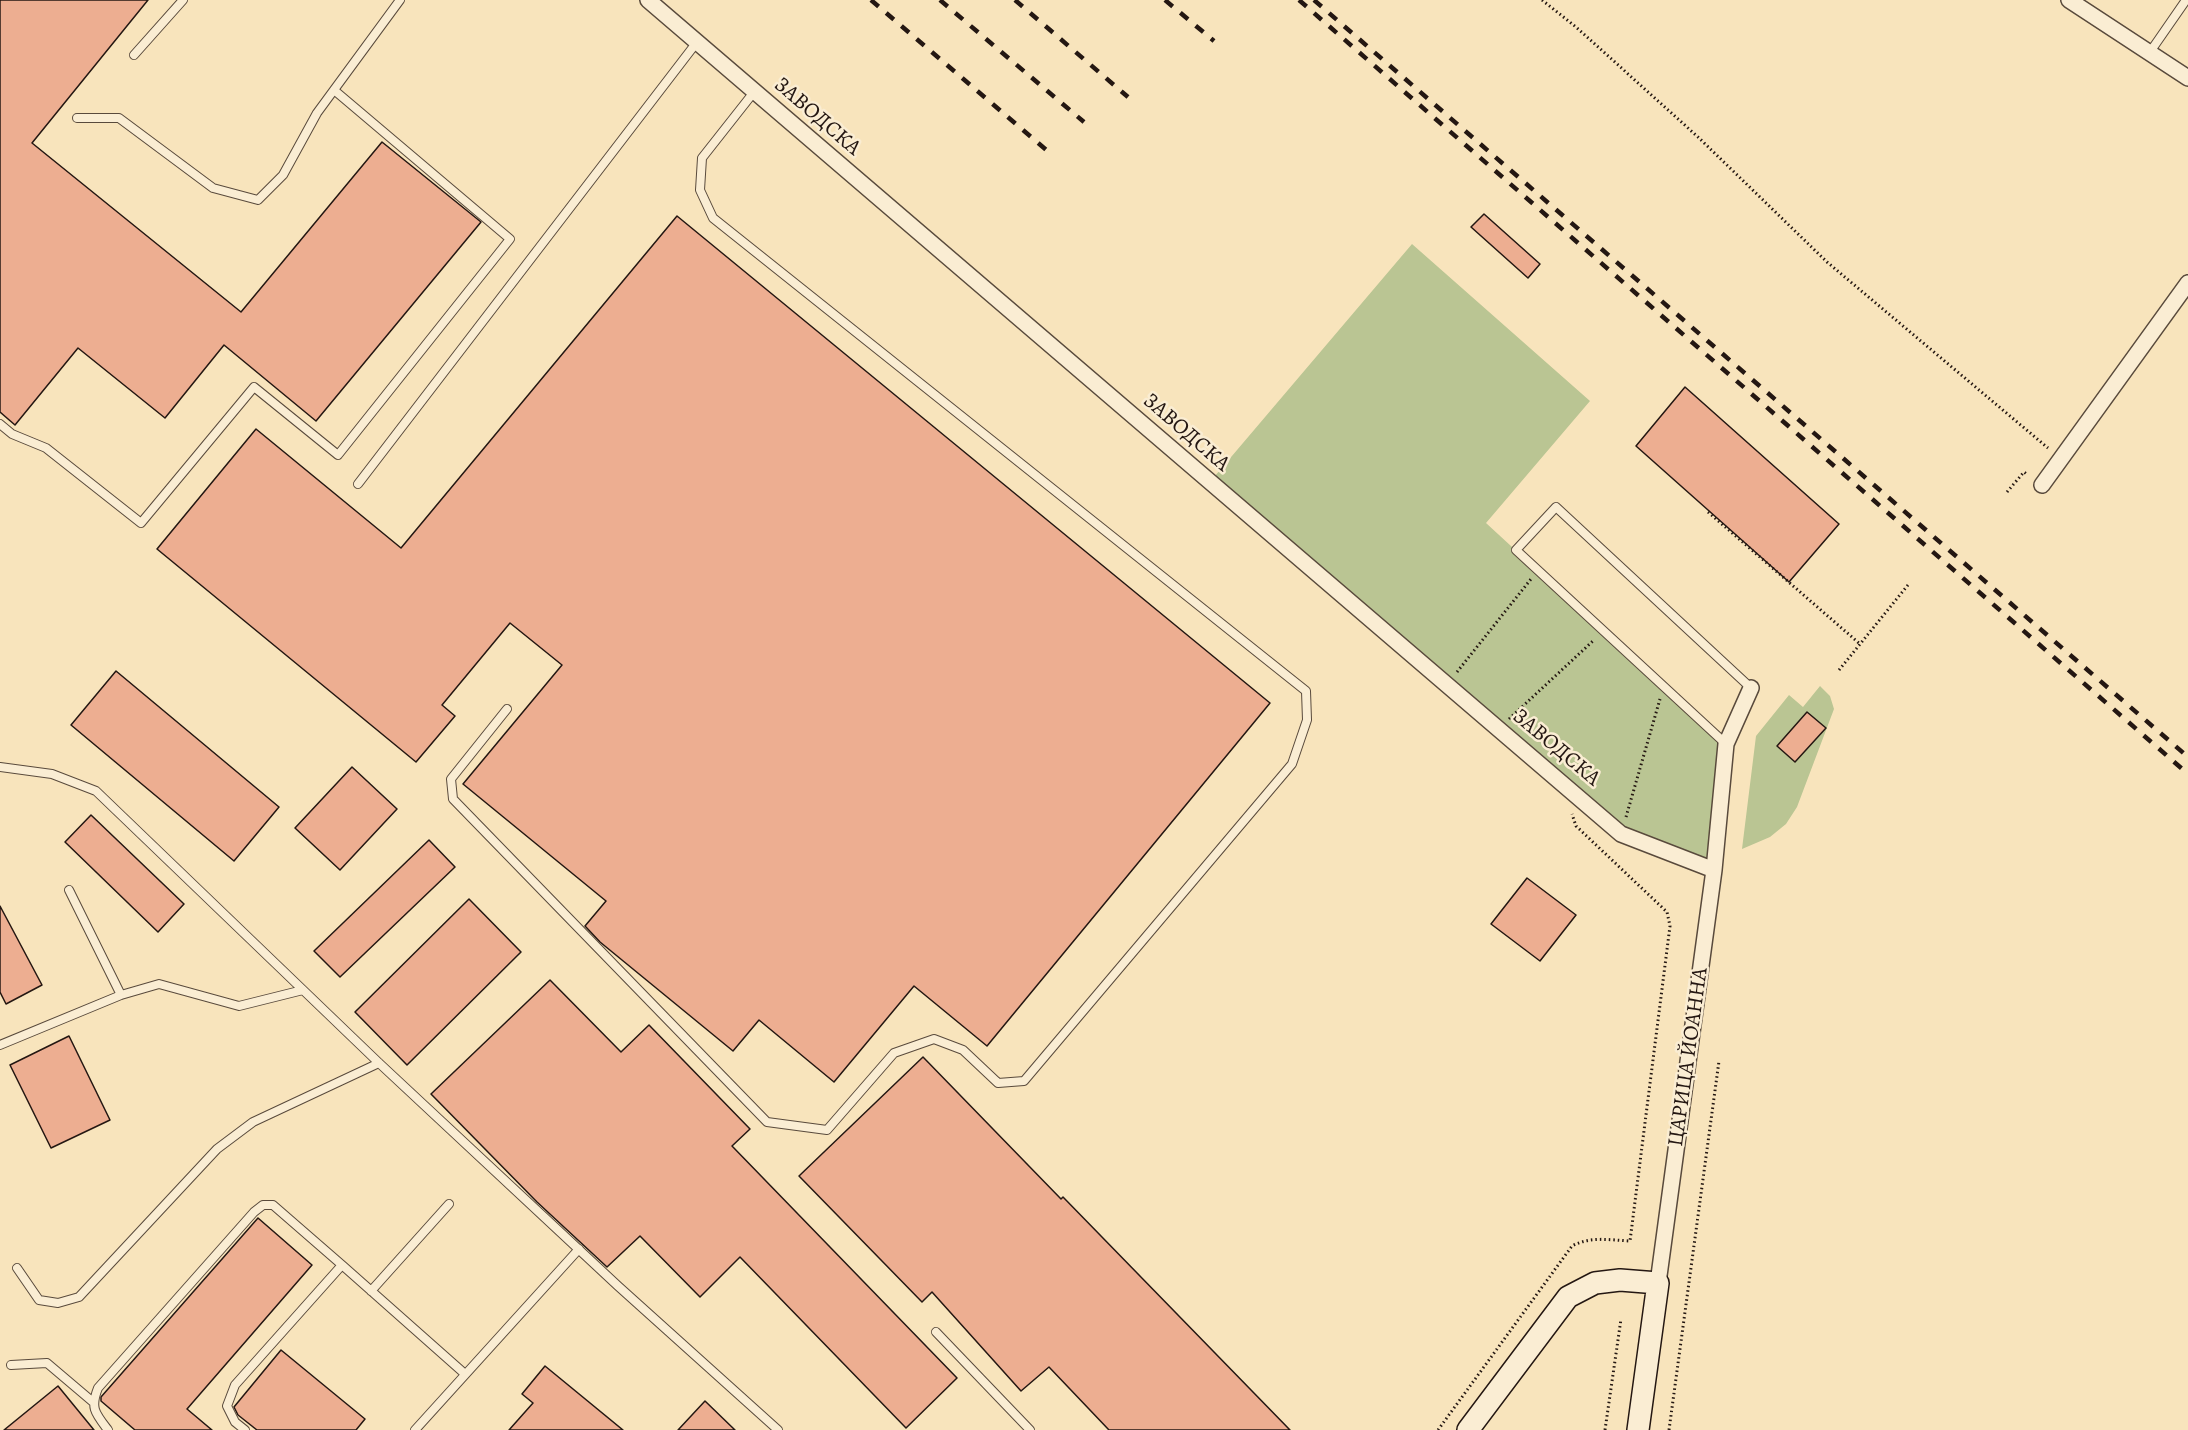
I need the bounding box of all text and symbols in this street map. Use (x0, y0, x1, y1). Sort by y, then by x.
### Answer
street label: ЗАВОДСКА (768, 72, 866, 162)
street label: ЗАВОДСКА (1137, 388, 1235, 478)
street label: ЗАВОДСКА (1507, 704, 1605, 792)
street label: ЦАРИЦА ЙОАННА (1663, 966, 1715, 1148)

